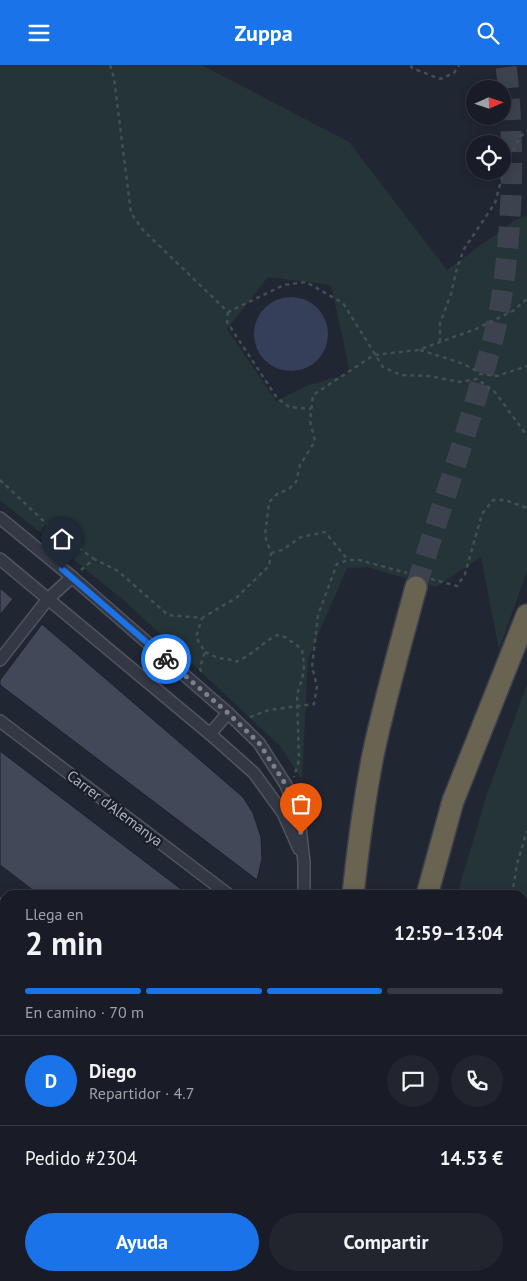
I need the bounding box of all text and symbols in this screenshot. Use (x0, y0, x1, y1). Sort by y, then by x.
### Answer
icon: menu (25, 19, 53, 47)
text: Zuppa (234, 19, 293, 47)
icon: search (474, 19, 502, 47)
north arrow (466, 80, 511, 125)
map controls (466, 80, 511, 180)
button: locate (466, 135, 511, 180)
pin (41, 518, 83, 569)
icon: home (48, 525, 76, 553)
courier (141, 634, 191, 684)
icon: bike (152, 645, 180, 673)
street label: Carrer d'Alemanya (63, 766, 167, 850)
pin (280, 783, 322, 834)
icon: bag (287, 790, 315, 818)
text: Llega en (25, 904, 84, 924)
text: 12:59–13:04 (394, 921, 503, 945)
text: 2 min (25, 922, 103, 964)
text: En camino · 70 m (25, 1002, 144, 1022)
button: chat (387, 1055, 439, 1107)
button: phone (451, 1055, 503, 1107)
text: Diego (89, 1059, 136, 1083)
text: D (45, 1069, 57, 1093)
text: Repartidor · 4.7 (89, 1083, 194, 1103)
text: Pedido #2304 (25, 1146, 137, 1170)
text: 14.53 € (440, 1146, 503, 1170)
button: Ayuda (25, 1213, 259, 1271)
button: Compartir (269, 1213, 503, 1271)

